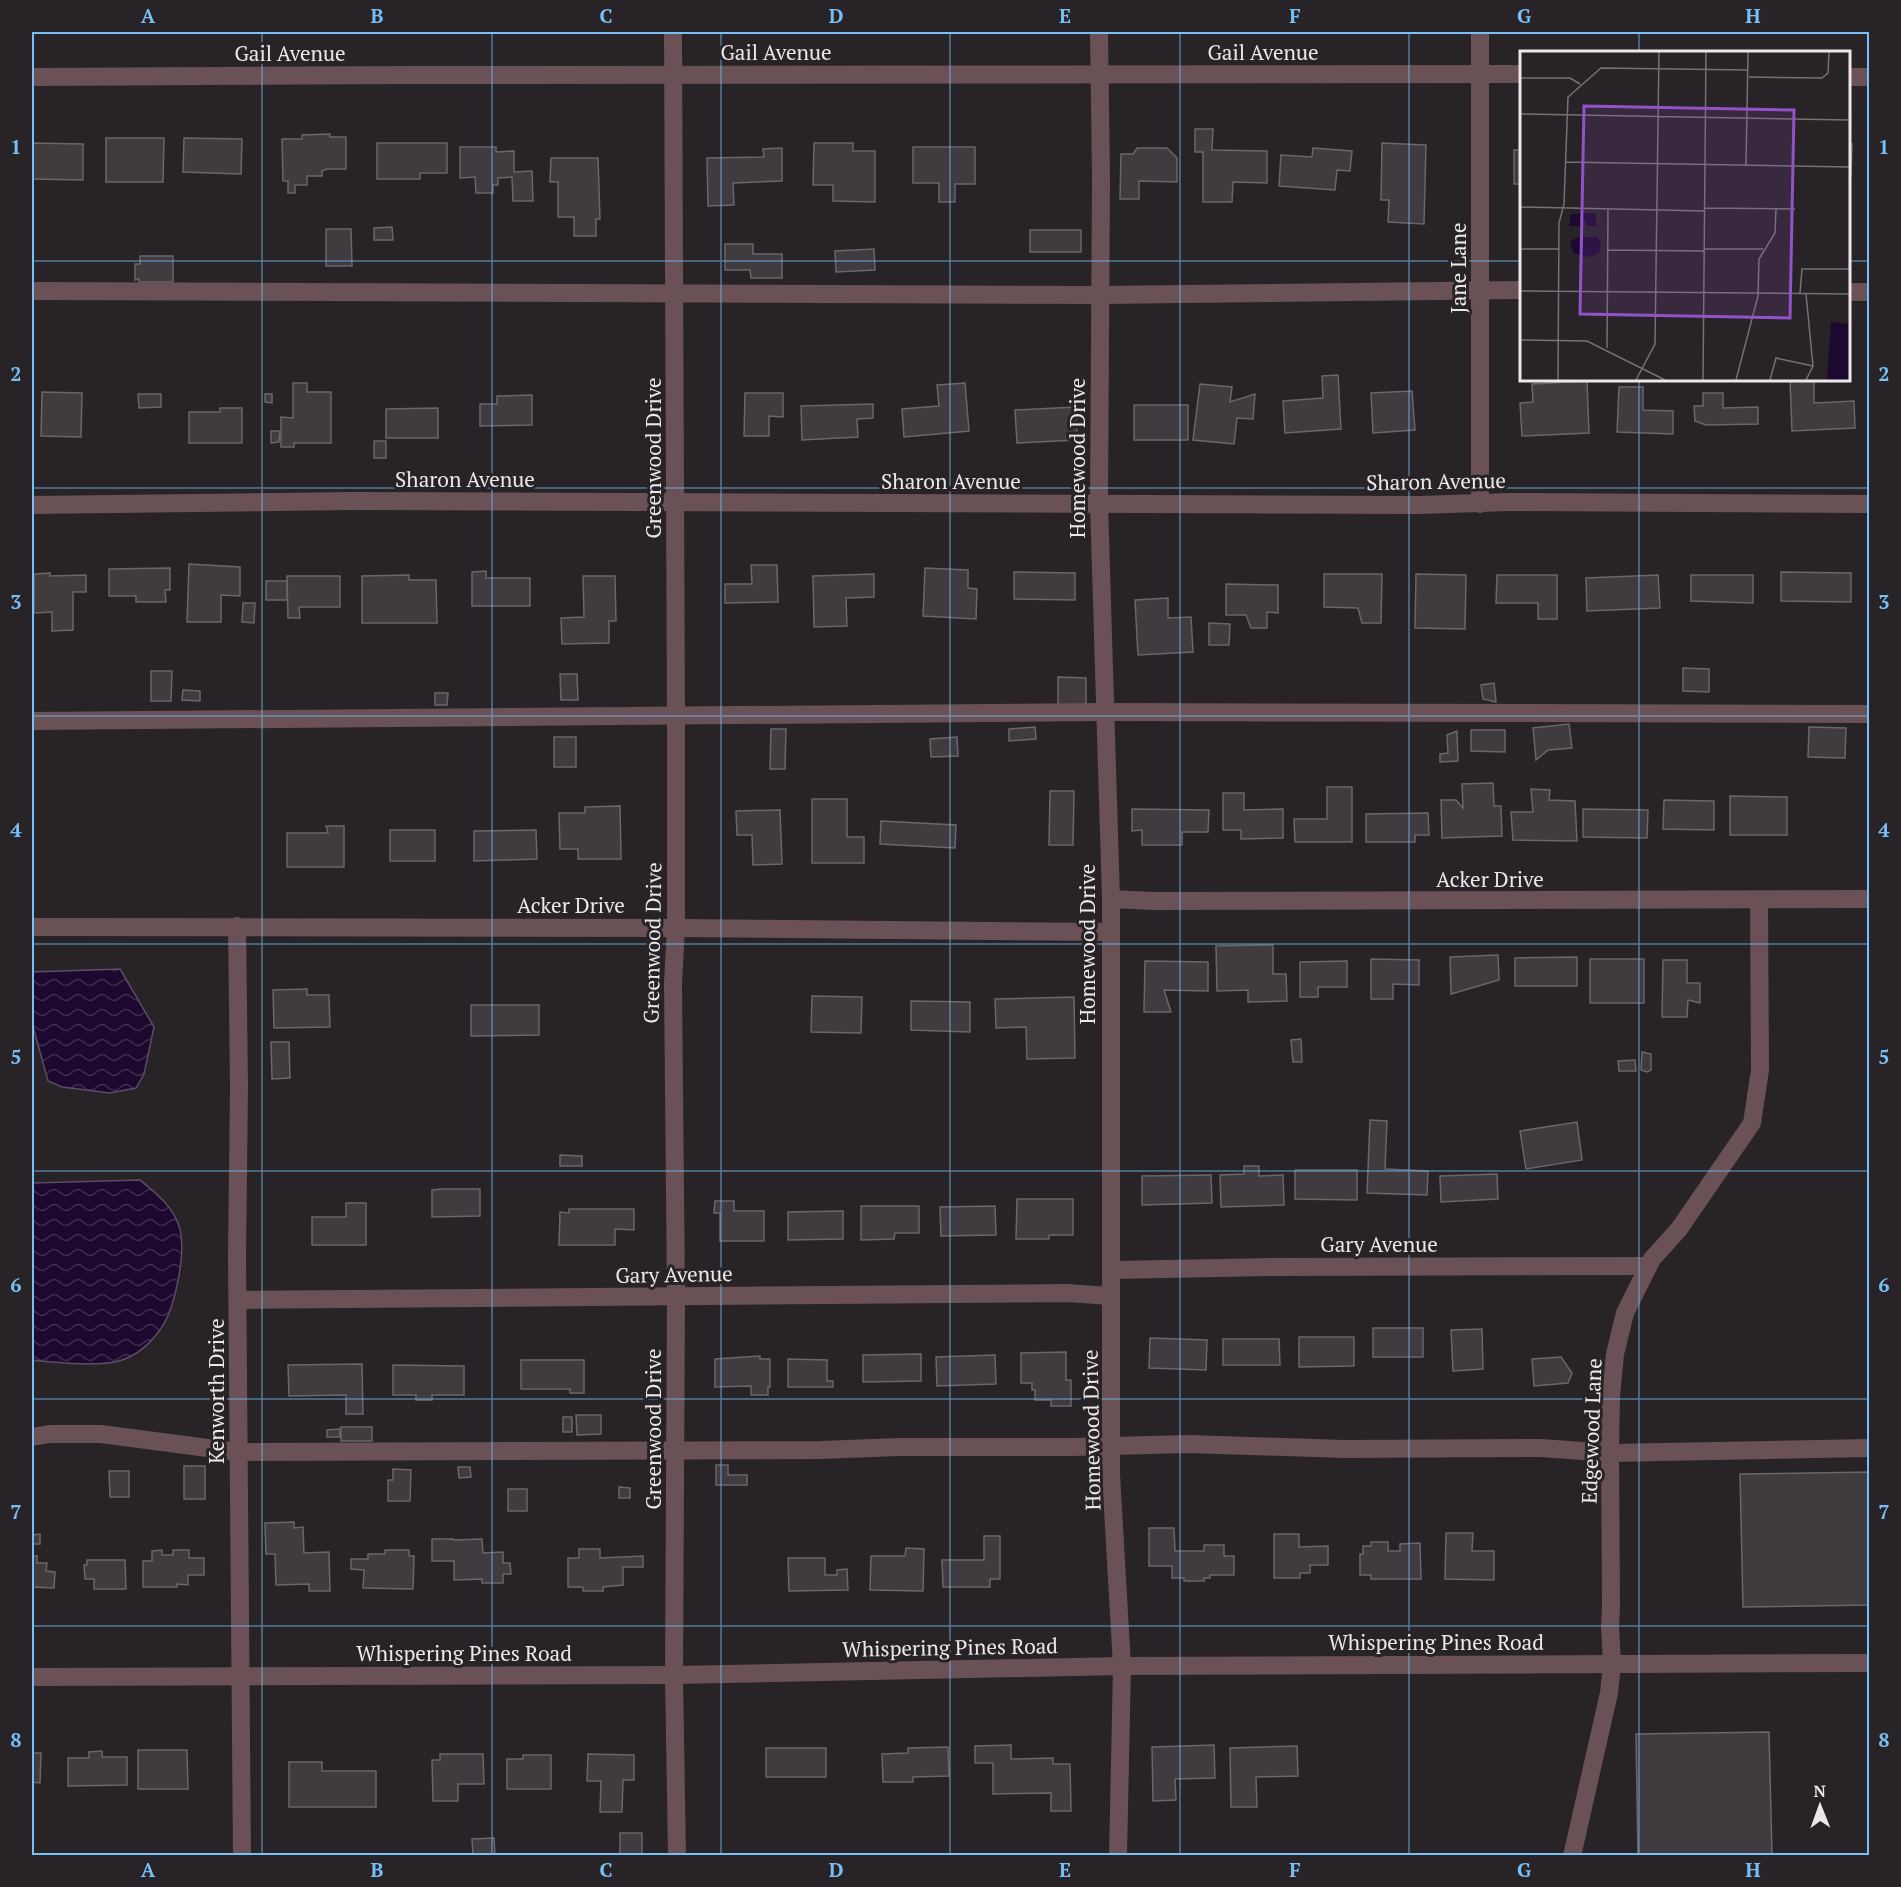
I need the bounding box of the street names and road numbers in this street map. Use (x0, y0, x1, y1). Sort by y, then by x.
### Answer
street label: Gail Avenue (720, 38, 832, 66)
street label: Gail Avenue (1207, 38, 1319, 66)
street label: Gail Avenue (234, 39, 346, 67)
street label: Jane Lane (1444, 222, 1472, 314)
street label: Greenwood Drive (639, 377, 667, 539)
street label: Homewood Drive (1063, 378, 1091, 538)
street label: Sharon Avenue (395, 465, 535, 493)
street label: Sharon Avenue (1366, 466, 1506, 496)
street label: Sharon Avenue (881, 467, 1021, 495)
street label: Greenwood Drive (637, 862, 667, 1024)
street label: Homewood Drive (1073, 864, 1101, 1024)
street label: Acker Drive (1436, 865, 1544, 893)
street label: Acker Drive (517, 891, 625, 919)
street label: Gary Avenue (1320, 1230, 1438, 1258)
street label: Gary Avenue (615, 1259, 733, 1289)
street label: Kenworth Drive (202, 1318, 230, 1464)
street label: Greenwood Drive (639, 1348, 667, 1510)
street label: Homewood Drive (1076, 1349, 1106, 1511)
street label: Edgewood Lane (1574, 1358, 1608, 1504)
street label: Whispering Pines Road (1328, 1628, 1544, 1656)
street label: Whispering Pines Road (842, 1631, 1058, 1663)
street label: Whispering Pines Road (356, 1639, 572, 1667)

